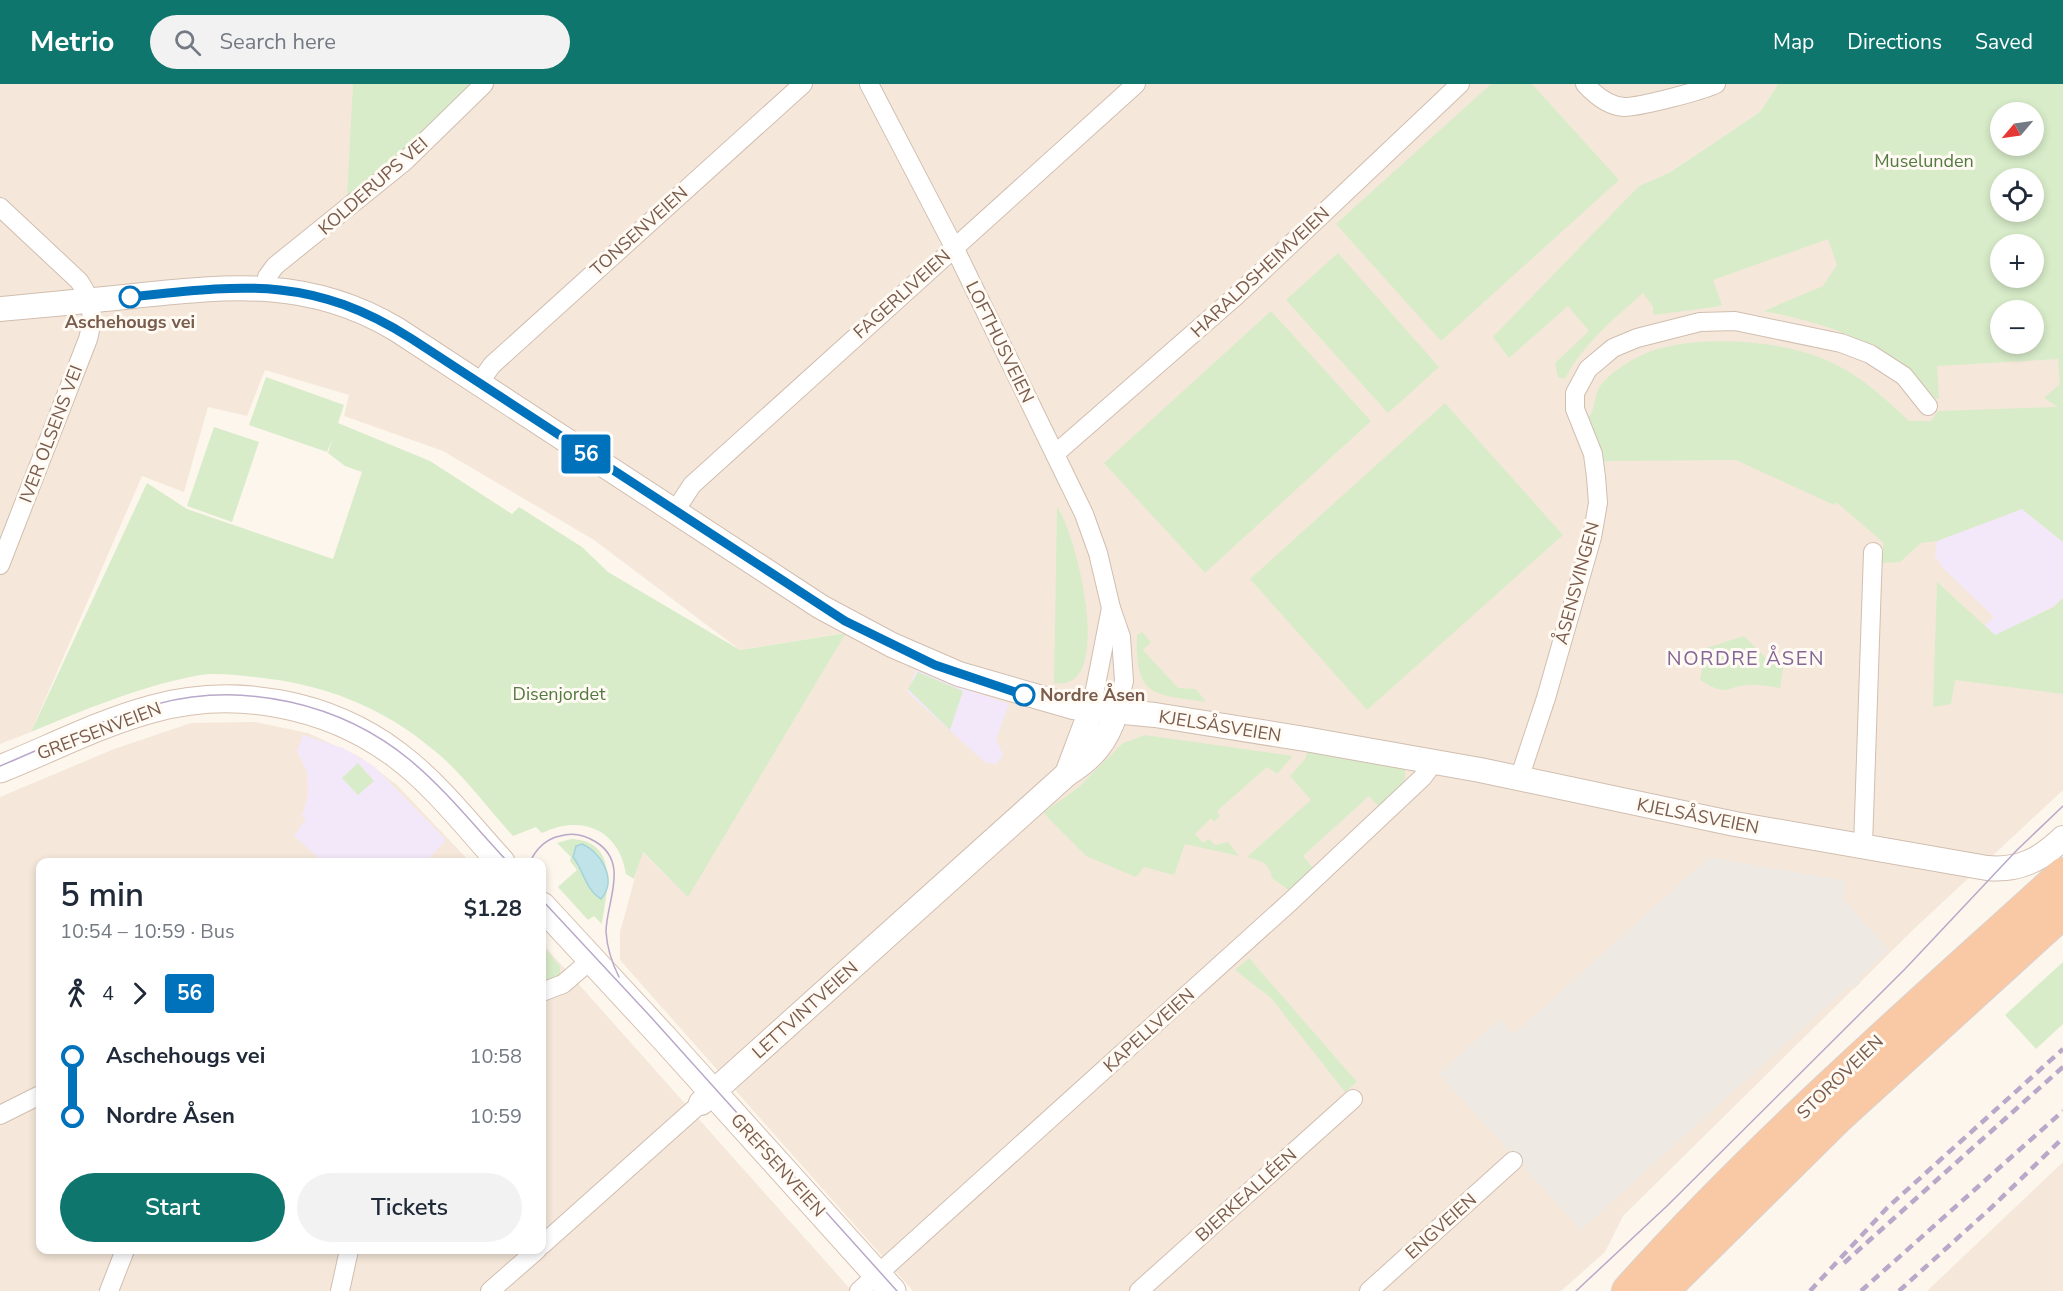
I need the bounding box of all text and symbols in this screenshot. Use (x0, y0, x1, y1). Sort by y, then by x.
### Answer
search box (150, 15, 570, 69)
text: Metrio (30, 23, 114, 61)
icon: search (171, 26, 204, 59)
text: Search here (219, 27, 336, 57)
text: Map (1773, 28, 1814, 56)
text: Directions (1847, 28, 1942, 56)
text: Saved (1975, 28, 2033, 56)
north arrow (1990, 102, 2044, 156)
map controls (1990, 102, 2044, 354)
street label: KOLDERUPS VEI (313, 132, 433, 240)
park label: Muselunden (1874, 149, 1974, 173)
button: locate (1990, 168, 2044, 222)
street label: TONSENVEIEN (585, 181, 693, 281)
street label: HARALDSHEIMVEIEN (1185, 201, 1335, 343)
button: + (1990, 234, 2044, 288)
street label: FAGERLIVEIEN (848, 244, 956, 344)
street label: LOFTHUSVEIEN (960, 277, 1040, 407)
marker: Aschehougs vei (119, 286, 141, 308)
button: − (1990, 300, 2044, 354)
place label: Aschehougs vei (65, 310, 195, 334)
street label: IVER OLSENS VEI (14, 362, 88, 506)
line badge: 56 (559, 434, 613, 473)
text: 56 (573, 440, 599, 468)
street label: ÅSENSVINGEN (1549, 519, 1605, 647)
district label: NORDRE ÅSEN (1667, 645, 1825, 672)
park label: Disenjordet (513, 682, 606, 706)
place label: Nordre Åsen (1040, 683, 1145, 707)
marker: Nordre Åsen (1013, 684, 1035, 706)
street label: GREFSENVEIEN (33, 696, 165, 766)
street label: KJELSÅSVEIEN (1157, 704, 1283, 748)
street label: KJELSÅSVEIEN (1635, 792, 1761, 840)
text: 5 min (60, 873, 144, 918)
text: $1.28 (464, 894, 522, 924)
text: 10:54 – 10:59 · Bus (60, 918, 235, 945)
street label: LETTVINTVEIEN (747, 956, 863, 1064)
icon: walk (60, 977, 93, 1010)
icon: forward (123, 977, 156, 1010)
text: 56 (177, 979, 202, 1007)
text: 4 (102, 980, 114, 1007)
street label: KAPELLVEIEN (1098, 983, 1200, 1077)
street label: STOROVEIEN (1792, 1030, 1888, 1124)
text: Aschehougs vei (106, 1041, 265, 1071)
text: 10:58 (469, 1043, 522, 1070)
text: Nordre Åsen (106, 1101, 235, 1131)
text: 10:59 (469, 1103, 522, 1130)
street label: GREFSENVEIEN (725, 1108, 831, 1222)
street label: BJERKEALLÉEN (1190, 1143, 1302, 1247)
button: Start (60, 1173, 285, 1242)
button: Tickets (297, 1173, 522, 1242)
street label: ENGVEIEN (1400, 1188, 1482, 1264)

